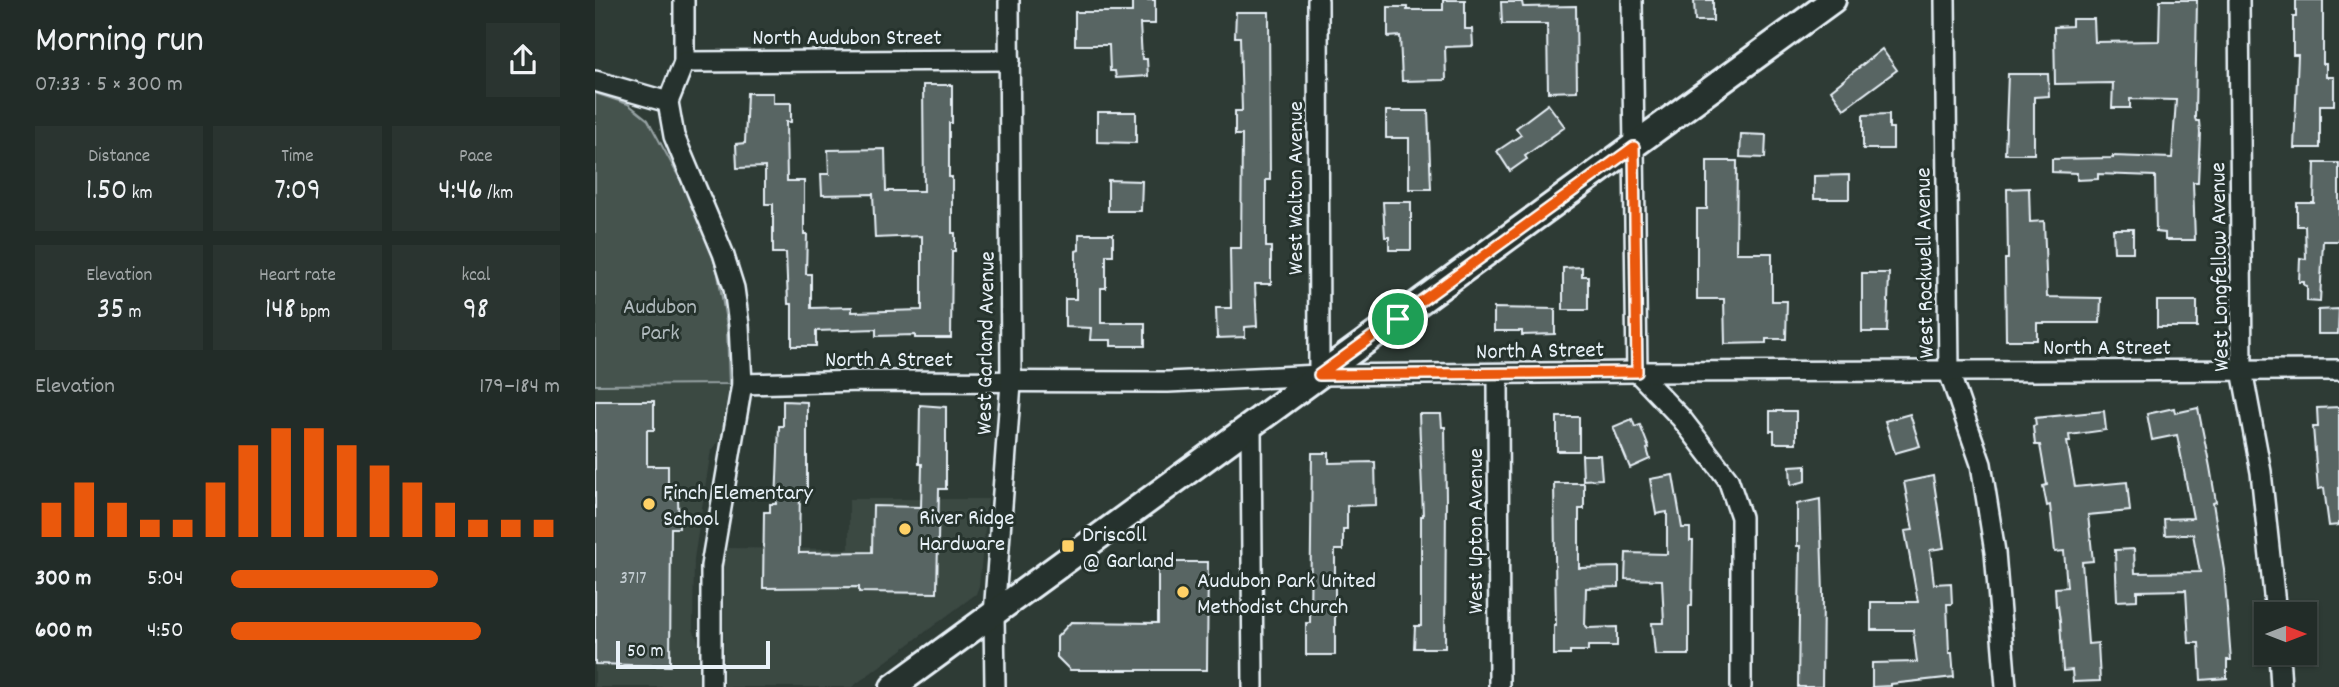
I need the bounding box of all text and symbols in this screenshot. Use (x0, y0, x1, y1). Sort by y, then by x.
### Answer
text: Morning run (35, 15, 204, 70)
button: share (486, 23, 560, 97)
street label: North Audubon Street (752, 23, 942, 56)
text: 07:33 · 5 × 300 m (35, 69, 183, 102)
street label: West Walton Avenue (1281, 101, 1314, 275)
text: Distance (88, 144, 150, 171)
text: Time (281, 144, 314, 171)
text: Pace (459, 144, 493, 171)
street label: West Longfellow Avenue (2203, 162, 2240, 372)
street label: West Rockwell Avenue (1908, 167, 1945, 359)
text: 1.50 (86, 171, 127, 214)
text: 7:09 (274, 171, 321, 214)
text: 4:46 (438, 171, 483, 214)
text: km (127, 181, 153, 208)
text: /km (483, 181, 513, 208)
street label: West Garland Avenue (969, 251, 1006, 435)
text: Elevation (86, 263, 152, 290)
text: Heart rate (259, 263, 336, 290)
text: kcal (461, 263, 490, 290)
pin (1368, 289, 1428, 349)
text: 35 (97, 290, 124, 333)
text: 148 (265, 290, 296, 333)
text: 98 (463, 290, 489, 333)
park label: Audubon Park (623, 292, 697, 351)
text: m (124, 300, 141, 327)
text: bpm (296, 300, 330, 327)
icon: arrive (1379, 300, 1417, 338)
street label: North A Street (2043, 333, 2171, 366)
street label: North A Street (1476, 335, 1604, 370)
street label: North A Street (825, 345, 953, 378)
text: Elevation (35, 371, 115, 404)
text: 179–184 m (479, 371, 560, 404)
street label: West Upton Avenue (1461, 448, 1494, 614)
place label: Finch Elementary School (663, 478, 814, 537)
marker: Finch Elementary School (641, 496, 657, 512)
place label: River Ridge Hardware (919, 503, 1014, 562)
place label: Driscoll @ Garland (1082, 520, 1174, 579)
marker: River Ridge Hardware (897, 521, 913, 537)
marker: Driscoll @ Garland (1060, 538, 1076, 554)
text: 300 m (35, 563, 91, 596)
text: 5:04 (147, 563, 184, 596)
house number: 3717 (619, 566, 647, 593)
place label: Audubon Park United Methodist Church (1197, 566, 1376, 625)
marker: Audubon Park United Methodist Church (1175, 584, 1191, 600)
north arrow (2254, 602, 2317, 665)
map controls (2254, 602, 2317, 665)
text: 600 m (35, 615, 92, 648)
text: 4:50 (147, 615, 184, 648)
scale bar (616, 638, 770, 670)
text: 50 m (627, 639, 664, 666)

